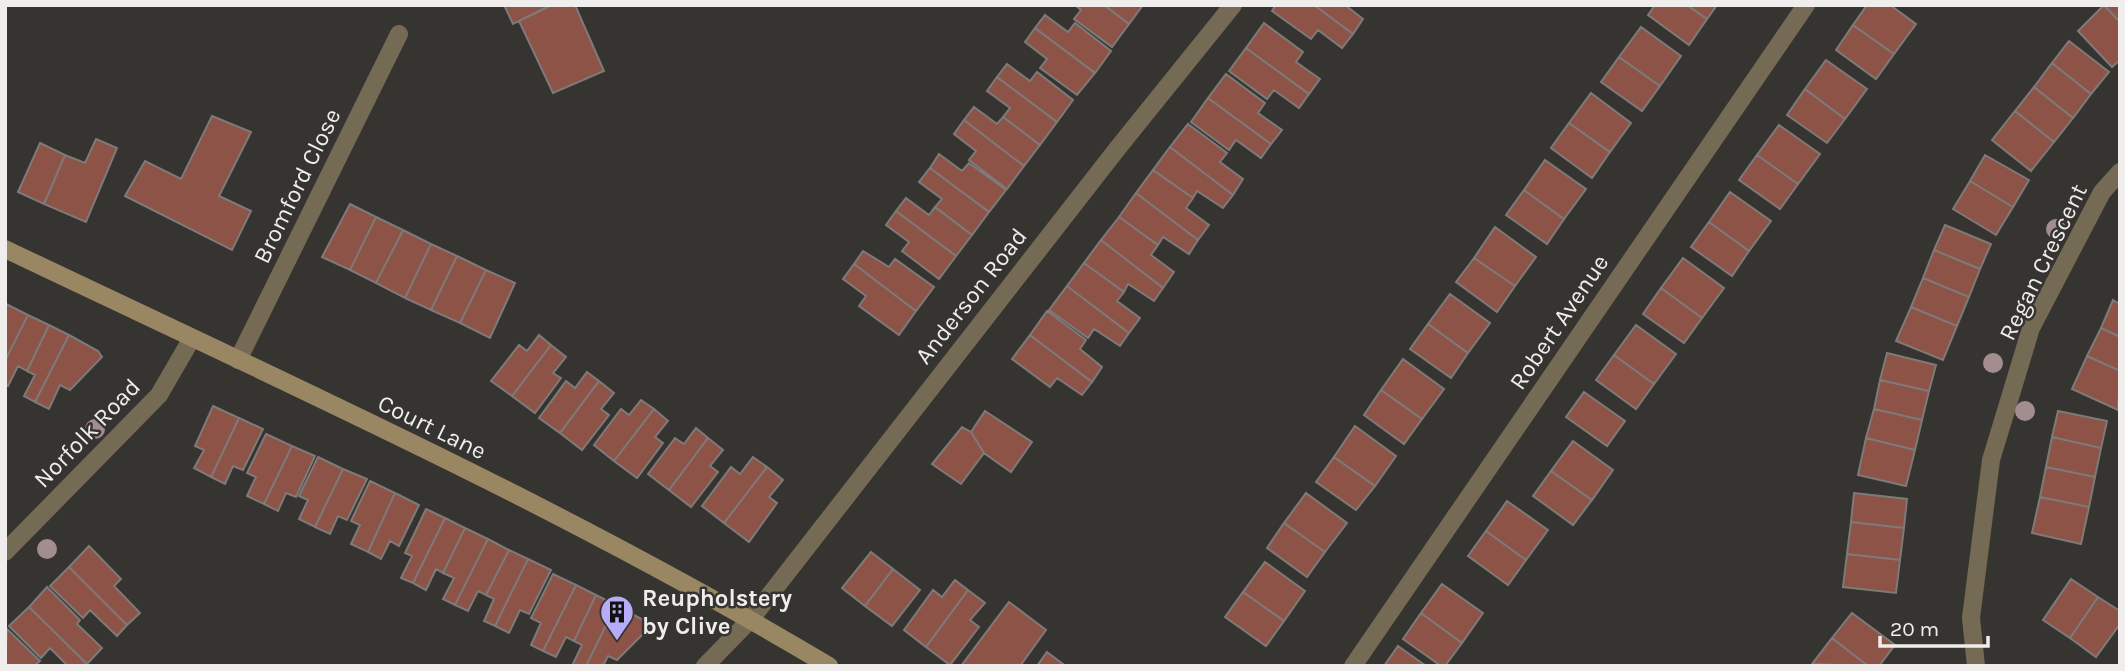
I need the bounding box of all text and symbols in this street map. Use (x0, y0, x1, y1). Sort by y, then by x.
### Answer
street label: Bromford Close (247, 104, 347, 268)
street label: Regan Crescent (1993, 179, 2093, 345)
street label: Anderson Road (909, 223, 1033, 369)
street label: Robert Avenue (1504, 249, 1614, 395)
street label: Norfolk Road (28, 373, 146, 493)
street label: Court Lane (373, 389, 491, 465)
place label: Reupholstery by Clive (642, 584, 792, 640)
building icon: Reupholstery by Clive (598, 593, 636, 642)
scale bar (1880, 604, 1988, 648)
text: 20 m (1890, 617, 1939, 641)

